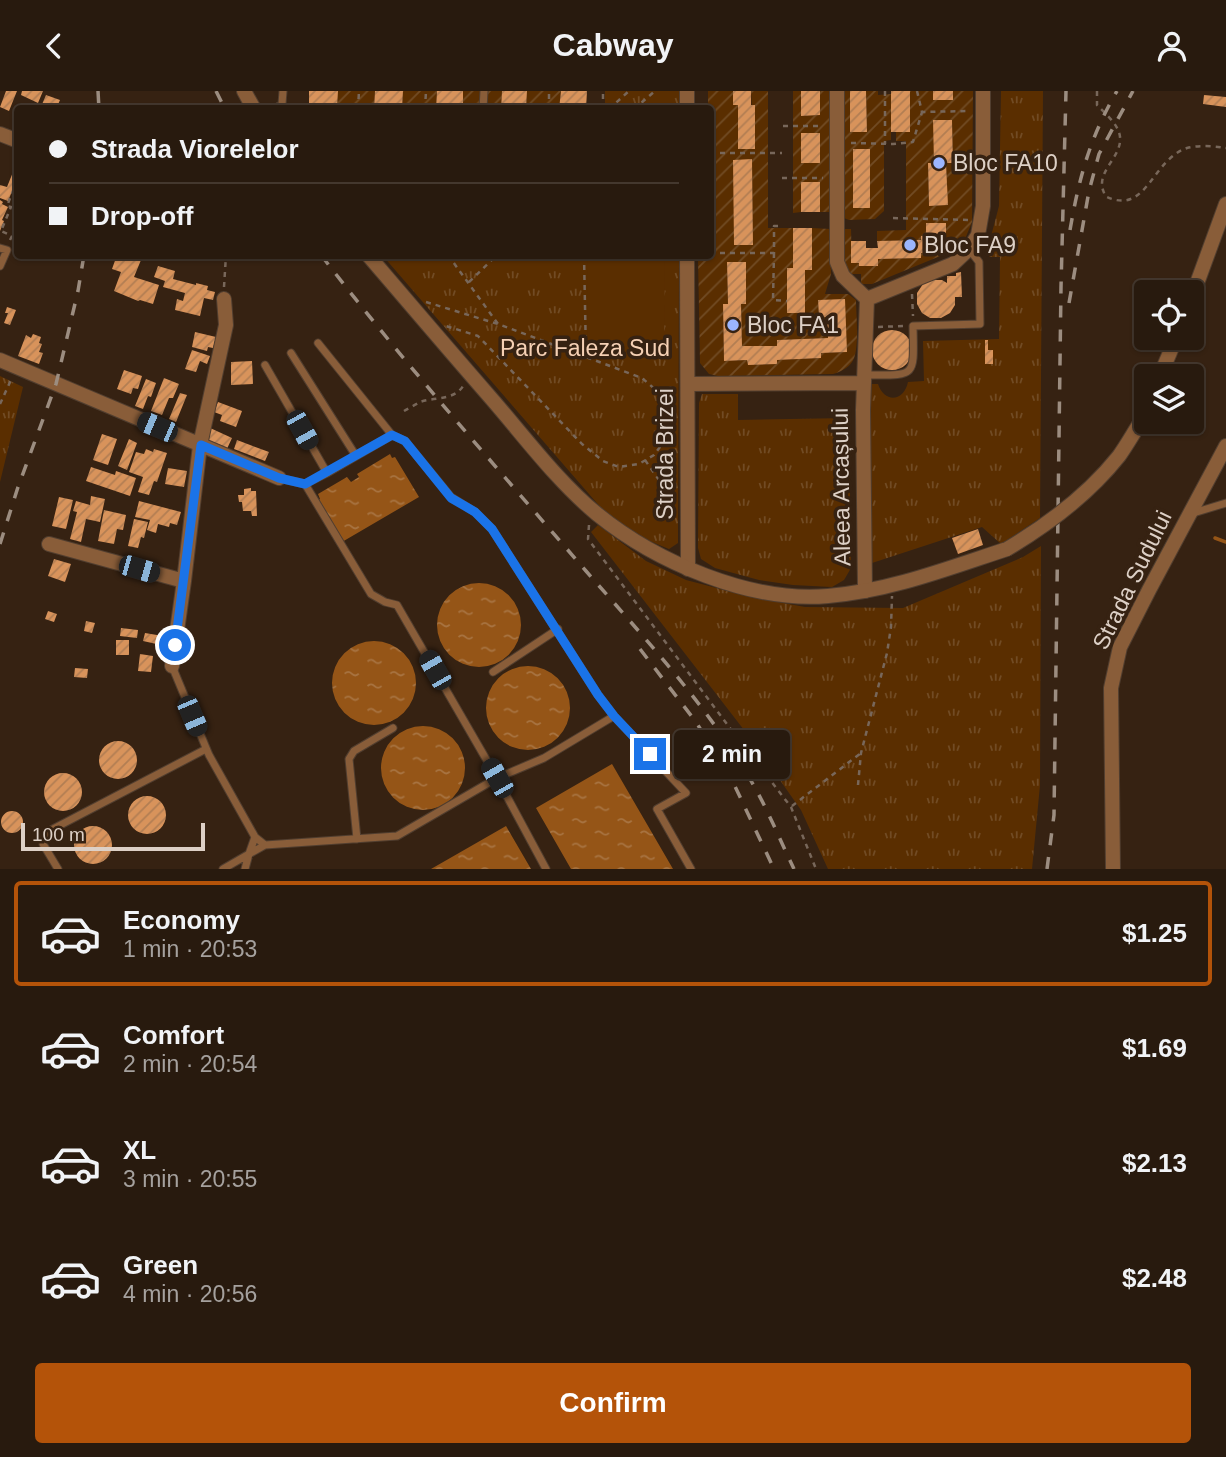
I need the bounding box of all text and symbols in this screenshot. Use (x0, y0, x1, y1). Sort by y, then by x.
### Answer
icon: back (35, 27, 73, 65)
text: Cabway (553, 27, 673, 63)
icon: person (1153, 27, 1191, 65)
text: Strada Viorelelor (91, 134, 299, 164)
place label: Bloc FA10 (953, 150, 1058, 176)
marker: Bloc FA10 (931, 155, 947, 171)
text: Drop-off (91, 201, 194, 231)
place label: Bloc FA9 (924, 232, 1016, 258)
marker: Bloc FA9 (902, 237, 918, 253)
map controls (1134, 280, 1204, 434)
button: locate (1134, 280, 1204, 350)
place label: Bloc FA1 (747, 312, 839, 338)
marker: Bloc FA1 (725, 317, 741, 333)
park label: Parc Faleza Sud (500, 335, 670, 361)
button: layers (1134, 364, 1204, 434)
street label: Strada Brizei (652, 388, 678, 520)
car (283, 407, 322, 453)
street label: Aleea Arcașului (827, 408, 855, 566)
car (134, 409, 181, 445)
street label: Strada Sudului (1087, 506, 1177, 654)
car (116, 553, 163, 585)
route start (159, 629, 191, 661)
car (416, 647, 455, 693)
car (175, 693, 210, 739)
callout: 2 min (674, 729, 790, 779)
route end (634, 738, 666, 770)
text: 2 min (702, 741, 762, 767)
car (478, 755, 517, 801)
scale bar (21, 820, 205, 852)
text: 100 m (32, 824, 85, 845)
icon: car (39, 902, 102, 965)
text: Economy (123, 905, 240, 935)
text: $1.25 (1122, 918, 1187, 948)
text: 1 min · 20:53 (123, 936, 257, 962)
icon: car (39, 1017, 102, 1080)
text: Comfort (123, 1020, 224, 1050)
text: $1.69 (1122, 1033, 1187, 1063)
text: 2 min · 20:54 (123, 1051, 257, 1077)
icon: car (39, 1132, 102, 1195)
text: XL (123, 1135, 156, 1165)
text: $2.13 (1122, 1148, 1187, 1178)
text: 3 min · 20:55 (123, 1166, 257, 1192)
icon: car (39, 1247, 102, 1310)
text: Green (123, 1250, 198, 1280)
text: $2.48 (1122, 1263, 1187, 1293)
text: 4 min · 20:56 (123, 1281, 257, 1307)
button: Confirm (35, 1363, 1191, 1443)

